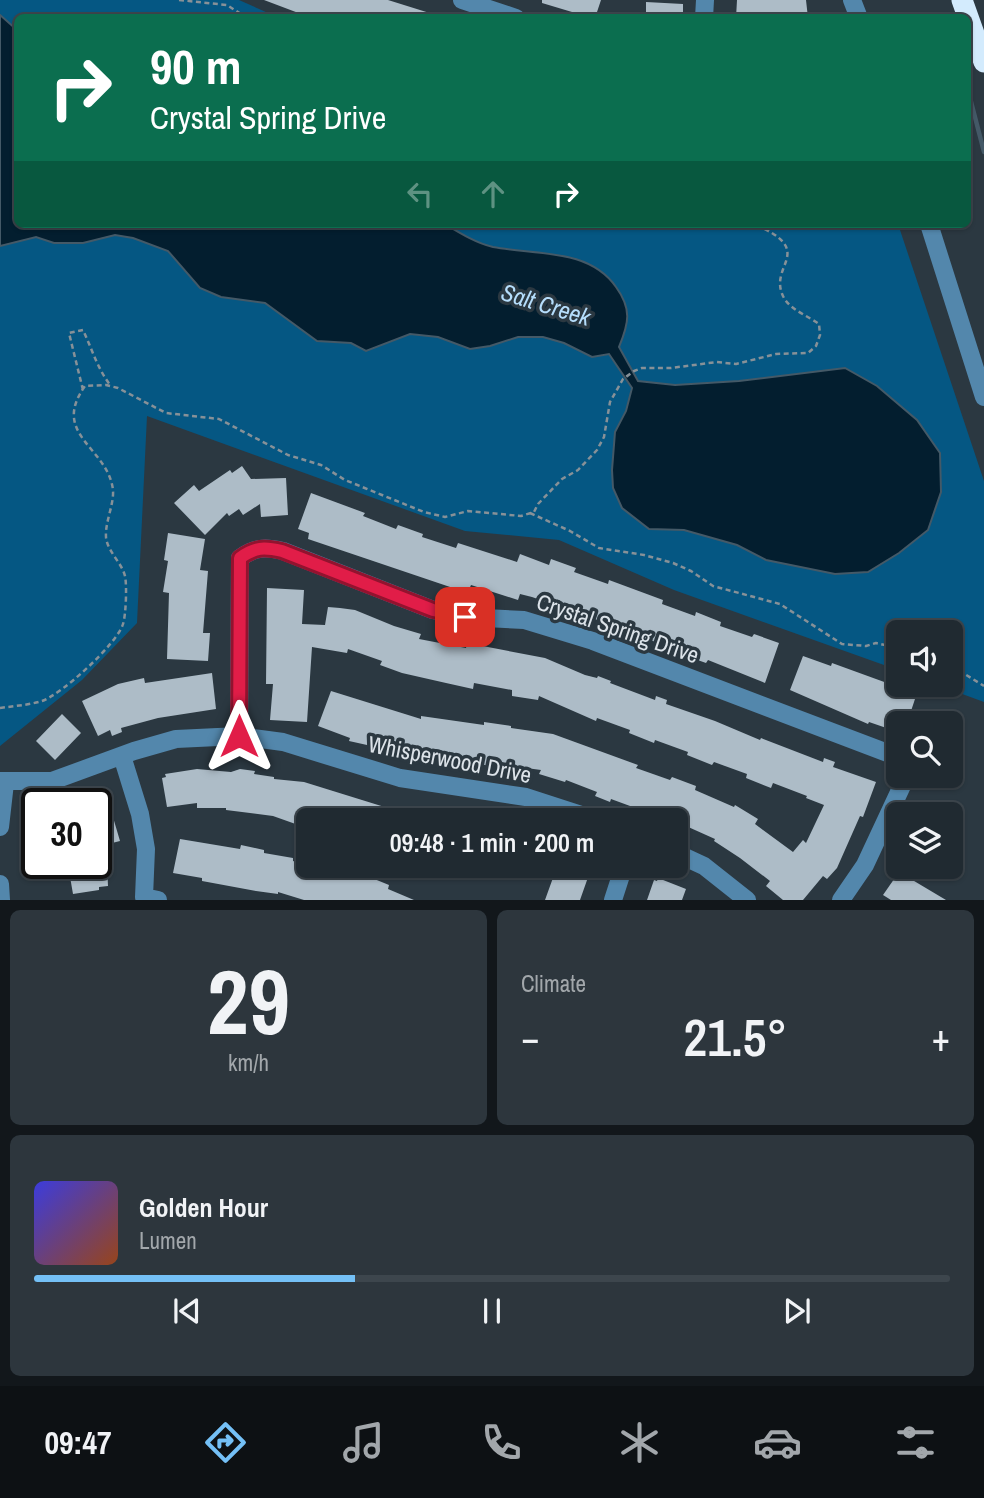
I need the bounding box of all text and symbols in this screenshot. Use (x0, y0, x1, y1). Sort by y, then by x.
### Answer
text: 90 m (150, 33, 242, 99)
icon: right (35, 42, 126, 133)
text: Crystal Spring Drive (150, 96, 386, 139)
icon: left (401, 175, 439, 213)
icon: ahead (474, 175, 512, 213)
icon: right (547, 175, 585, 213)
water label: Salt Creek (497, 275, 596, 333)
street label: Crystal Spring Drive (533, 586, 703, 670)
pin (435, 587, 495, 647)
icon: arrive (446, 598, 484, 636)
map controls (886, 620, 963, 879)
button: sound (886, 620, 963, 697)
position arrow (202, 699, 276, 773)
button: search (886, 711, 963, 788)
street label: Whisperwood Drive (366, 728, 534, 790)
speed limit sign: 30 (21, 788, 112, 879)
button: layers (886, 802, 963, 879)
text: 09:48 · 1 min · 200 m (390, 825, 594, 860)
text: 29 (207, 940, 290, 1062)
text: Climate (521, 968, 586, 999)
text: 21.5° (684, 1002, 787, 1072)
text: − (521, 1012, 539, 1063)
text: + (932, 1012, 950, 1063)
text: km/h (228, 1047, 269, 1078)
text: Golden Hour (139, 1190, 268, 1225)
text: Lumen (139, 1225, 197, 1256)
icon: previous (168, 1292, 206, 1330)
icon: pause (473, 1292, 511, 1330)
icon: next (778, 1292, 816, 1330)
icon: directions (201, 1418, 250, 1467)
icon: music (339, 1418, 388, 1467)
icon: phone (477, 1418, 526, 1467)
icon: climate (615, 1418, 664, 1467)
icon: car (753, 1418, 802, 1467)
icon: filters (891, 1418, 940, 1467)
text: 09:47 (44, 1421, 112, 1464)

